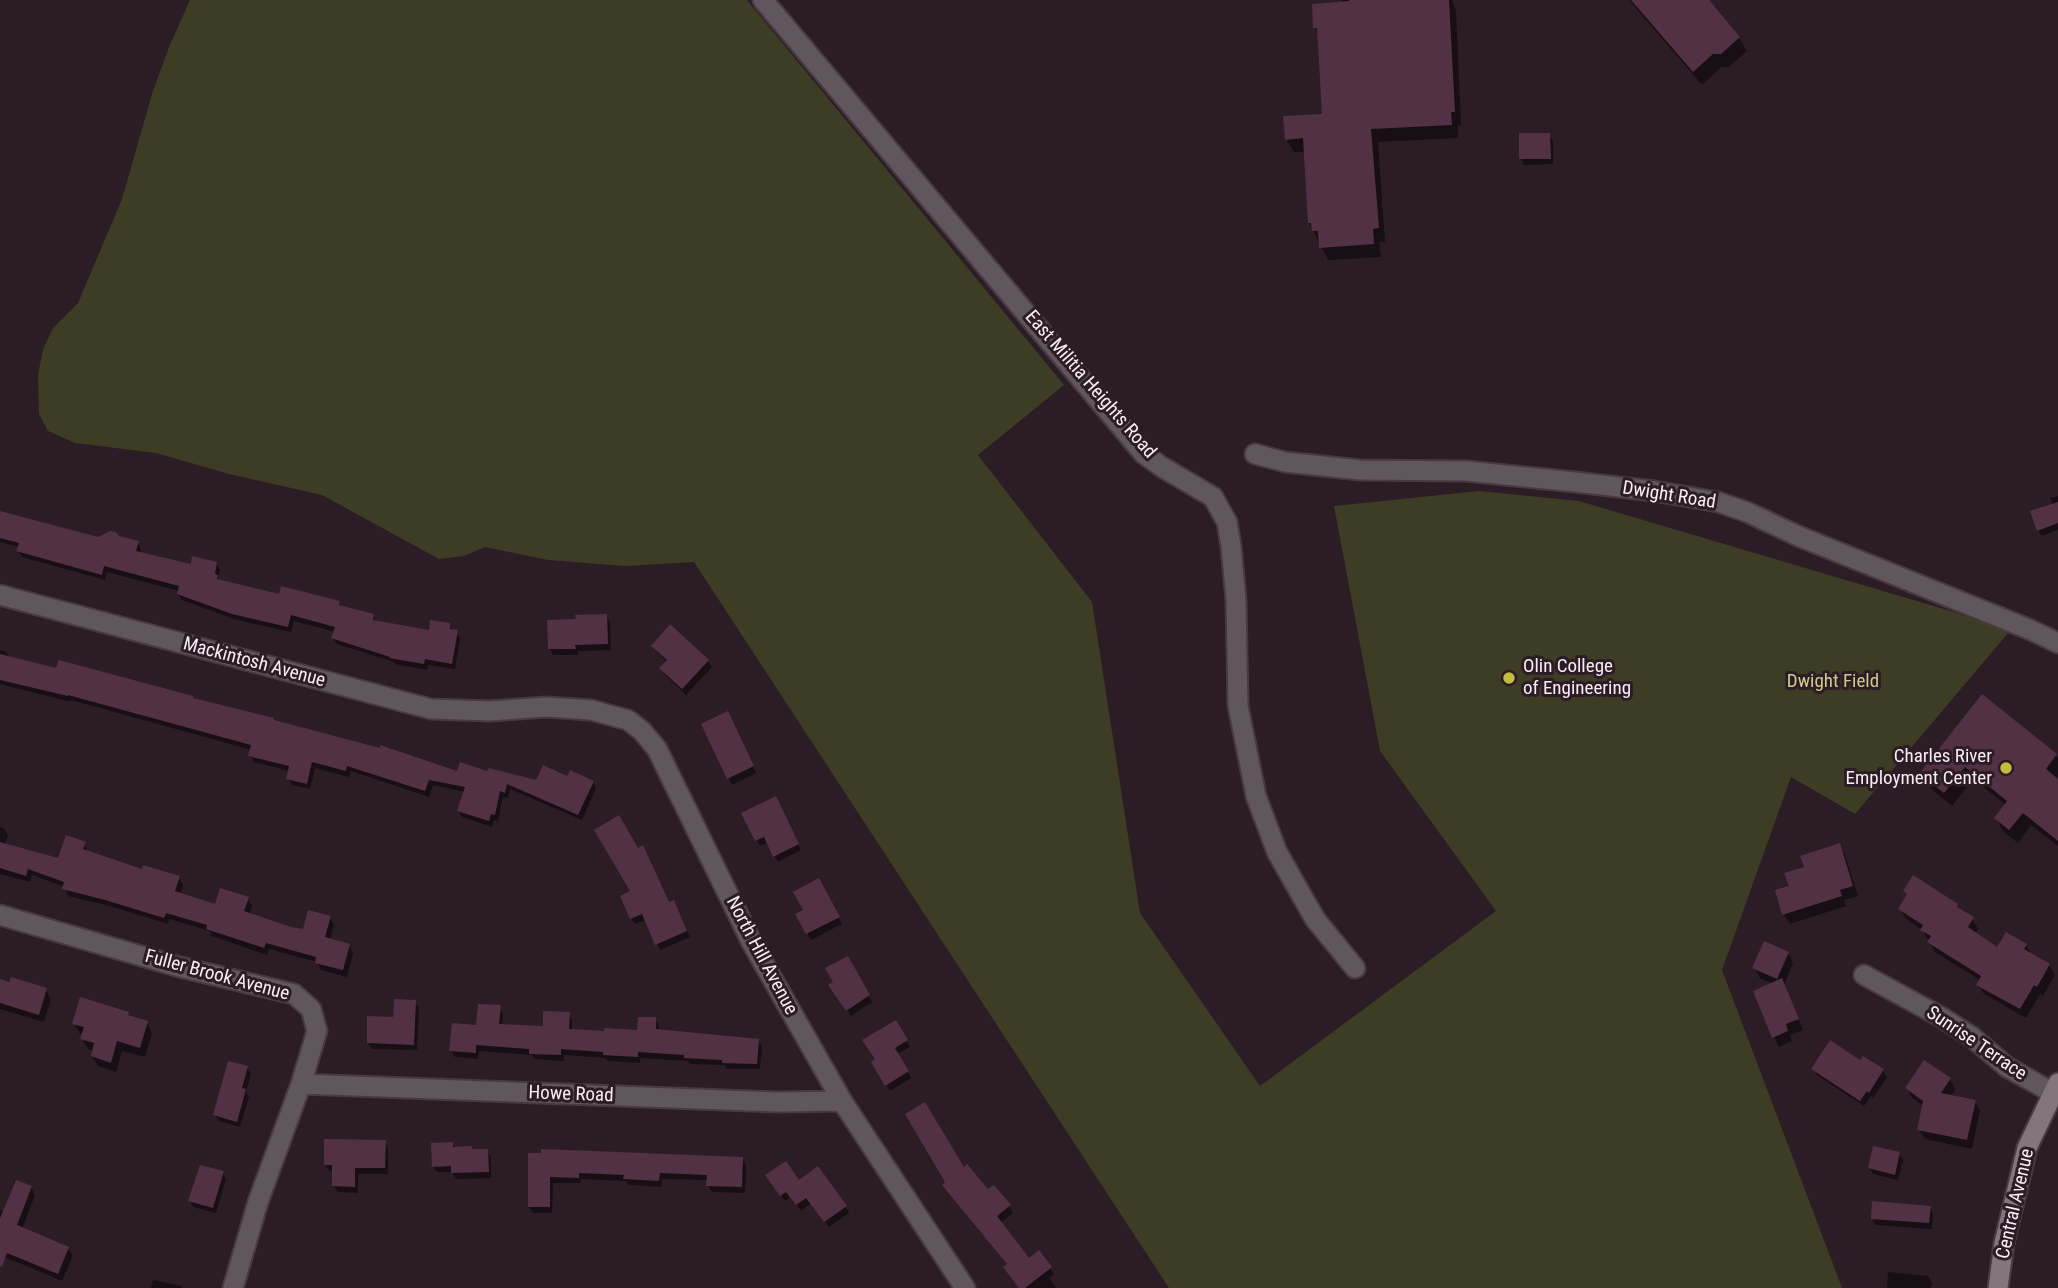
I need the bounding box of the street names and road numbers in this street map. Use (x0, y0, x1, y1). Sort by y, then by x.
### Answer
street label: East Militia Heights Road (1020, 306, 1160, 464)
street label: Dwight Road (1621, 477, 1717, 515)
street label: Mackintosh Avenue (180, 633, 328, 693)
street label: North Hill Avenue (720, 893, 802, 1019)
street label: Fuller Brook Avenue (142, 946, 292, 1006)
street label: Sunrise Terrace (1921, 1002, 2031, 1086)
street label: Howe Road (528, 1082, 614, 1108)
street label: Central Avenue (1992, 1147, 2040, 1261)

